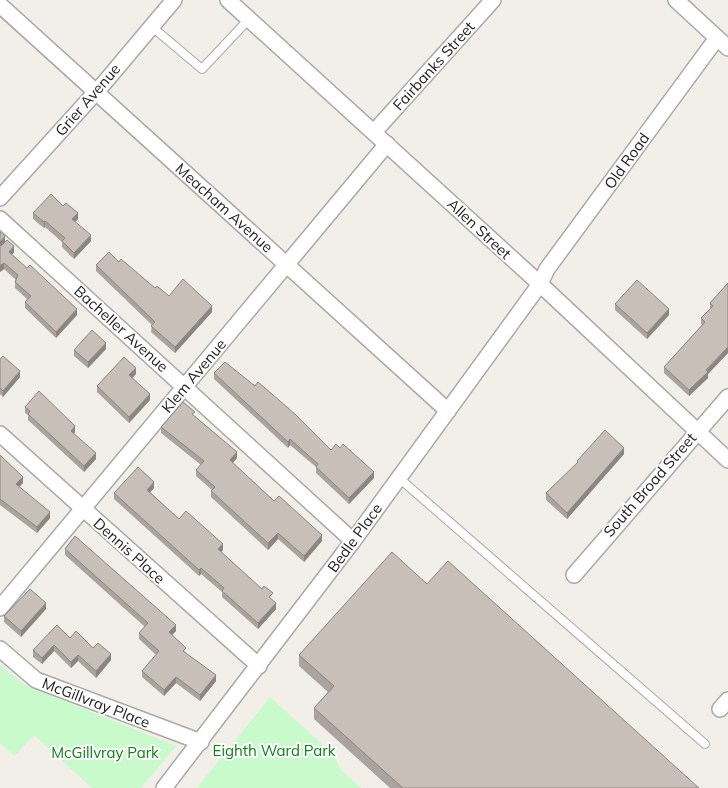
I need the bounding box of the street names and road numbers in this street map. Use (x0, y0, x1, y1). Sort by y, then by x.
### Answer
street label: Fairbanks Street (389, 17, 479, 114)
street label: Grier Avenue (51, 60, 124, 140)
street label: Old Road (600, 129, 653, 193)
street label: Meacham Avenue (172, 159, 277, 256)
street label: Allen Street (443, 194, 515, 263)
street label: Bacheller Avenue (70, 281, 172, 376)
street label: Klem Avenue (157, 335, 230, 416)
street label: South Broad Street (599, 429, 700, 541)
street label: Bedle Place (323, 499, 386, 576)
street label: Dennis Place (90, 514, 169, 588)
street label: McGillvray Place (40, 673, 153, 732)

